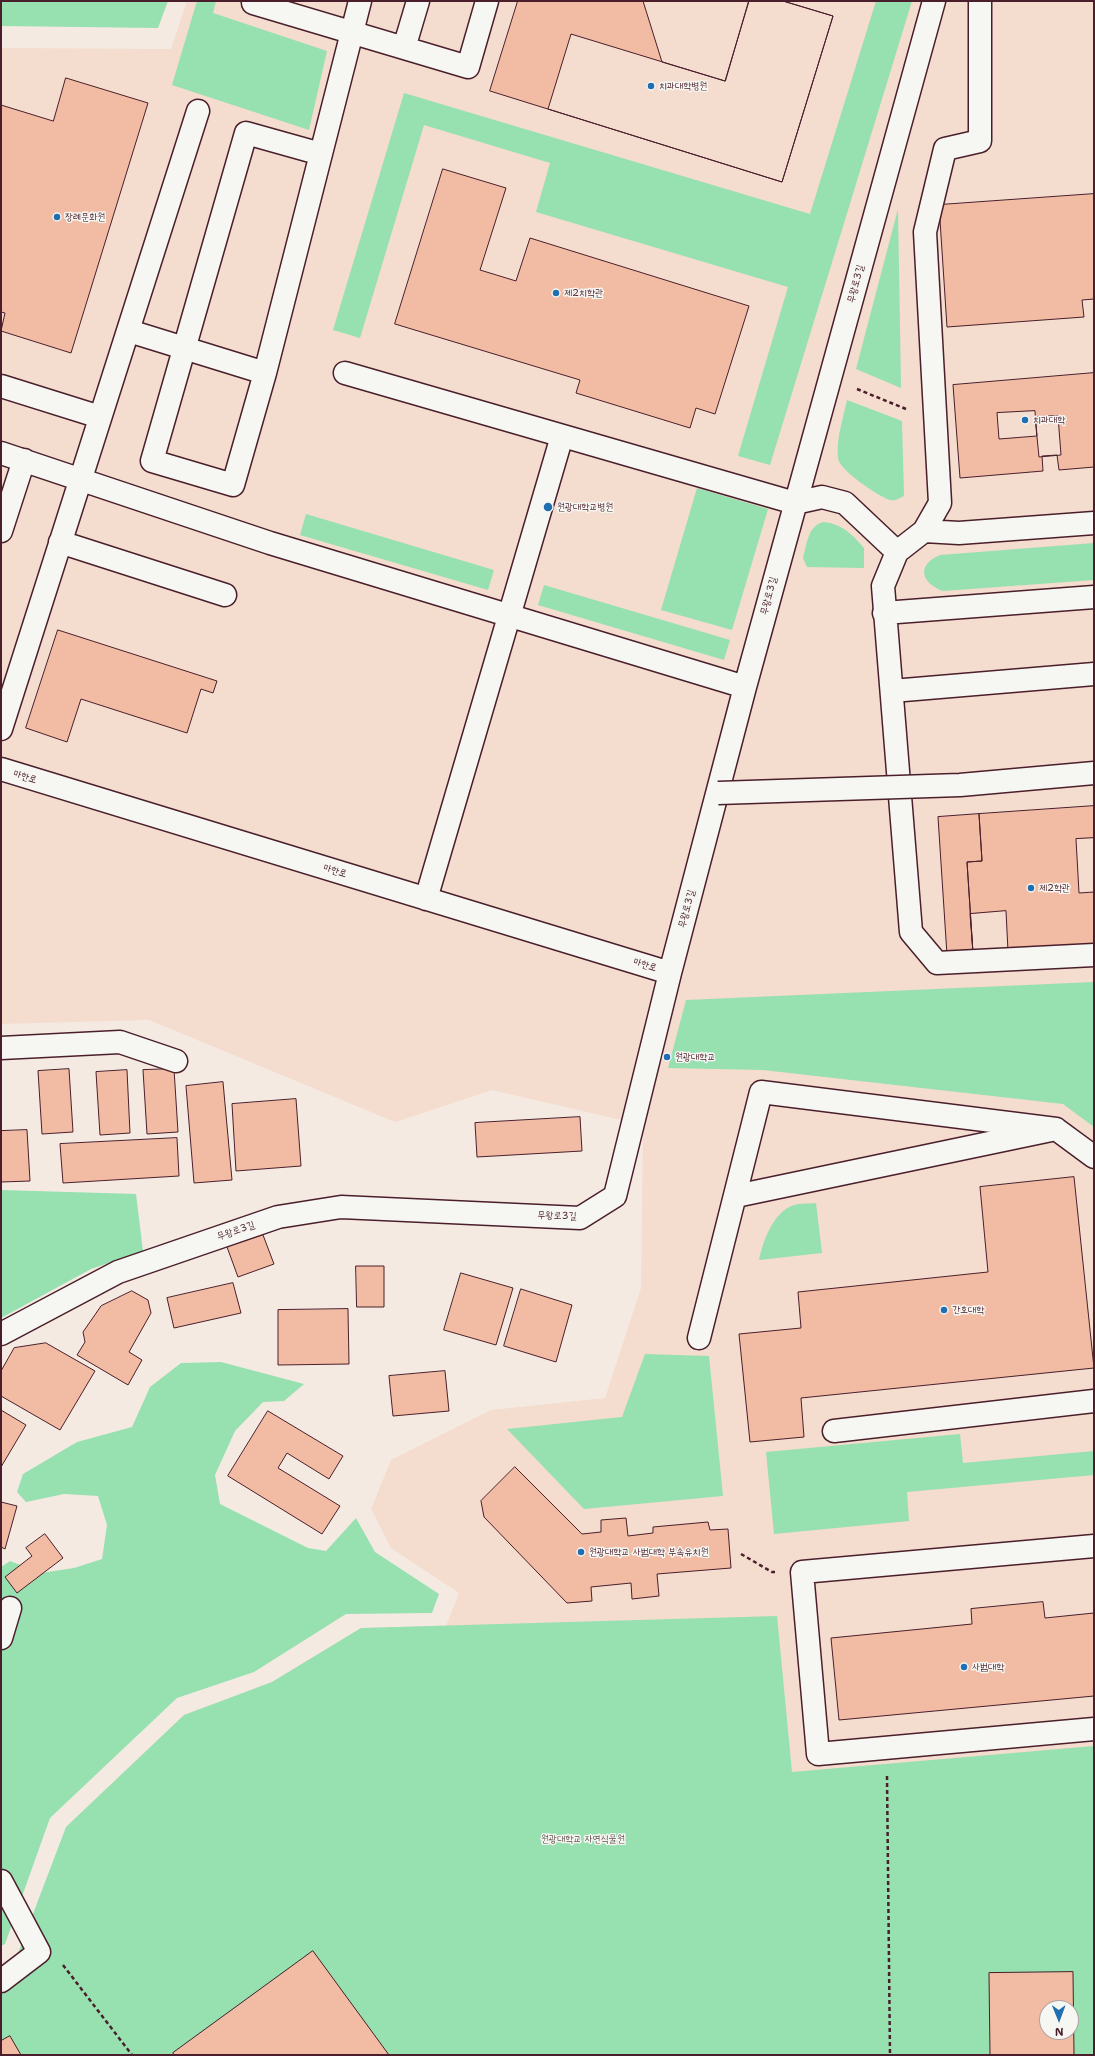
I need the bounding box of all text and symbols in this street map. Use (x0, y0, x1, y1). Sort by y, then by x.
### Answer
place label: 치과대학병원 (659, 80, 707, 92)
marker: 치과대학병원 (646, 81, 656, 91)
place label: 장례문화원 (65, 211, 105, 223)
marker: 장례문화원 (52, 212, 62, 222)
street label: 무왕로3길 (845, 264, 867, 304)
place label: 제2치학관 (564, 287, 603, 299)
marker: 제2치학관 (551, 288, 561, 298)
place label: 치과대학 (1033, 414, 1065, 426)
marker: 치과대학 (1020, 415, 1030, 425)
marker: 원광대학교병원 (542, 501, 554, 513)
place label: 원광대학교병원 (557, 501, 613, 513)
street label: 무왕로3길 (758, 576, 780, 616)
street label: 마한로 (12, 768, 38, 786)
street label: 마한로 (322, 862, 348, 880)
place label: 제2학관 (1039, 882, 1070, 894)
marker: 제2학관 (1026, 883, 1036, 893)
street label: 무왕로3길 (676, 889, 698, 929)
street label: 마한로 (632, 956, 658, 974)
place label: 원광대학교 (675, 1051, 715, 1063)
marker: 원광대학교 (662, 1052, 672, 1062)
street label: 무왕로3길 (537, 1209, 577, 1223)
street label: 무왕로3길 (216, 1219, 256, 1243)
place label: 간호대학 (952, 1304, 984, 1316)
marker: 간호대학 (939, 1305, 949, 1315)
place label: 원광대학교 사범대학 부속유치원 (589, 1546, 708, 1558)
marker: 원광대학교 사범대학 부속유치원 (576, 1547, 586, 1557)
place label: 사범대학 (972, 1661, 1004, 1673)
marker: 사범대학 (959, 1662, 969, 1672)
park label: 원광대학교 자연식물원 (541, 1833, 625, 1845)
north arrow (1039, 2000, 1079, 2040)
text: N (1055, 2024, 1064, 2039)

